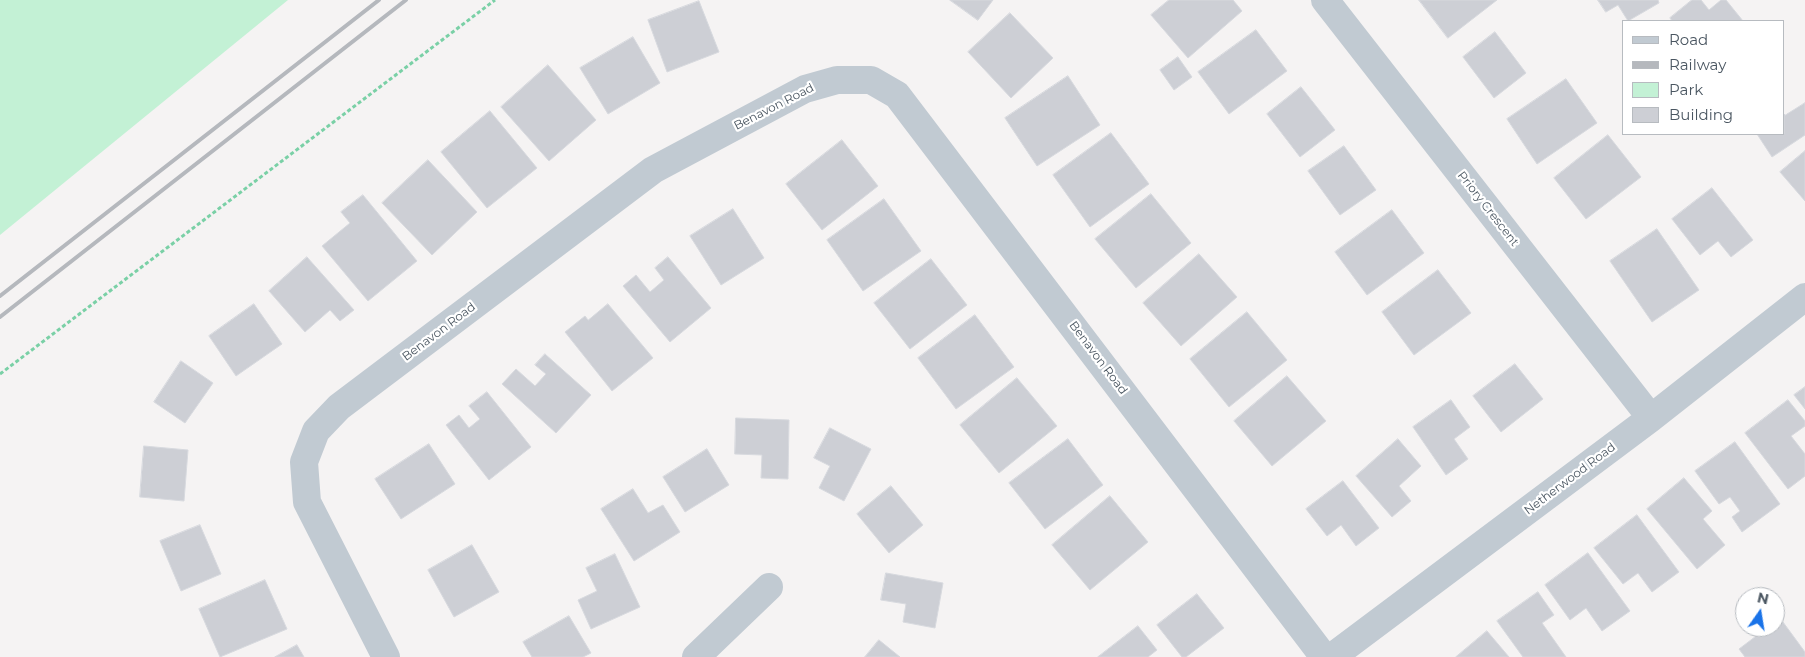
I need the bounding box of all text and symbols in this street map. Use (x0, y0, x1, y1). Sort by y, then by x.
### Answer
legend (1622, 20, 1785, 135)
text: Road (1669, 30, 1708, 49)
text: Railway (1669, 55, 1726, 74)
text: Park (1669, 80, 1703, 99)
street label: Benavon Road (732, 81, 816, 133)
text: Building (1669, 105, 1733, 124)
street label: Priory Crescent (1454, 169, 1522, 249)
street label: Benavon Road (400, 300, 478, 364)
street label: Benavon Road (1066, 319, 1130, 397)
street label: Netherwood Road (1522, 440, 1618, 518)
north arrow (1735, 587, 1785, 637)
text: N (1756, 588, 1771, 608)

